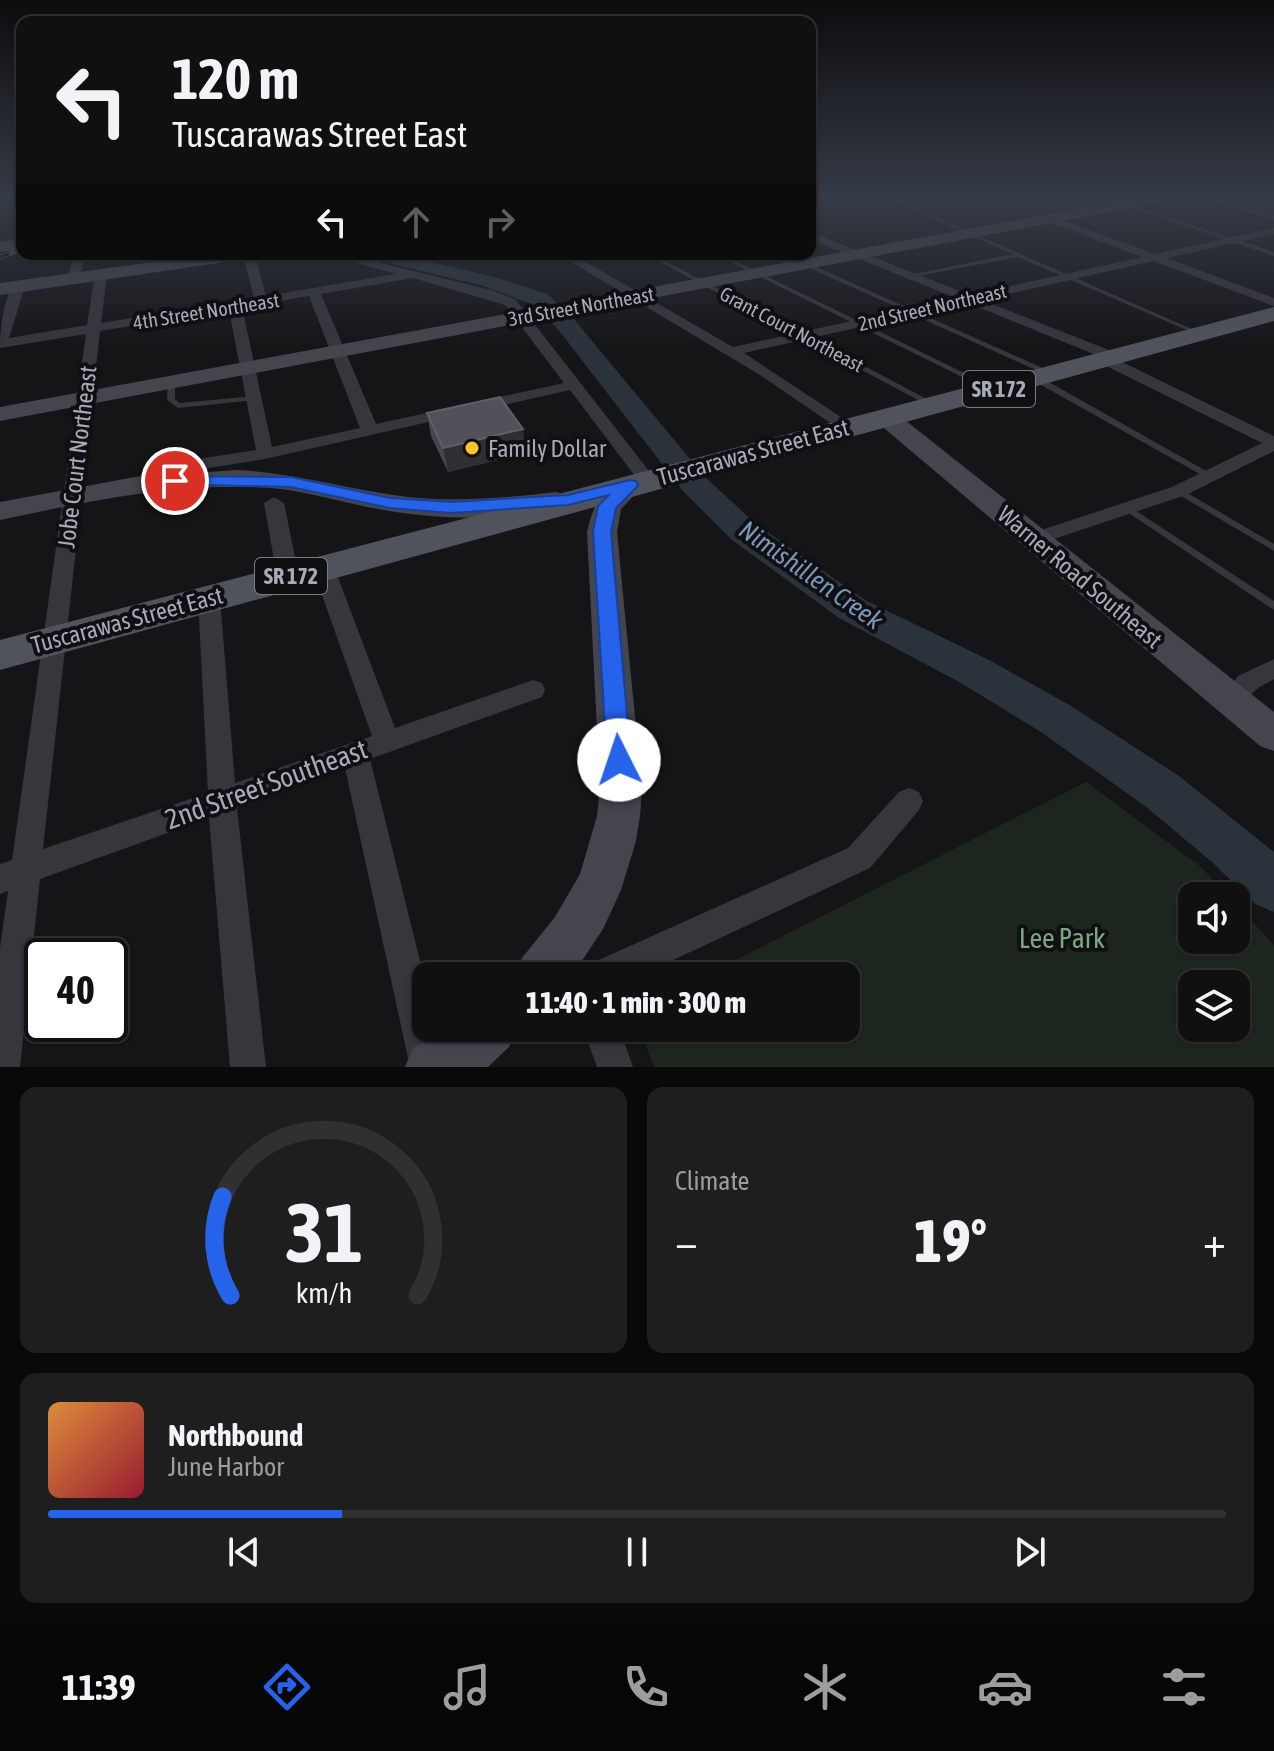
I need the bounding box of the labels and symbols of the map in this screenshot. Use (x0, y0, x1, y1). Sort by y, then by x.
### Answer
street label: 2nd Street Northeast (856, 279, 1009, 335)
street label: Grant Court Northeast (716, 281, 868, 377)
street label: 3rd Street Northeast (506, 282, 656, 330)
street label: 4th Street Northeast (131, 288, 281, 334)
street label: Jobe Court Northeast (52, 364, 102, 550)
road number: SR 172 (963, 371, 1035, 407)
street label: Tuscarawas Street East (654, 413, 852, 491)
place label: Family Dollar (488, 435, 607, 462)
marker: Family Dollar (463, 439, 481, 457)
pin (141, 447, 209, 515)
street label: Warner Road Southeast (992, 500, 1168, 654)
water label: Nimishillen Creek (733, 514, 889, 636)
road number: SR 172 (255, 558, 327, 594)
street label: Tuscarawas Street East (28, 581, 226, 659)
position arrow (577, 718, 661, 802)
street label: 2nd Street Southeast (161, 733, 371, 835)
park label: Lee Park (1019, 922, 1105, 954)
speed limit sign: 40 (24, 938, 128, 1042)

